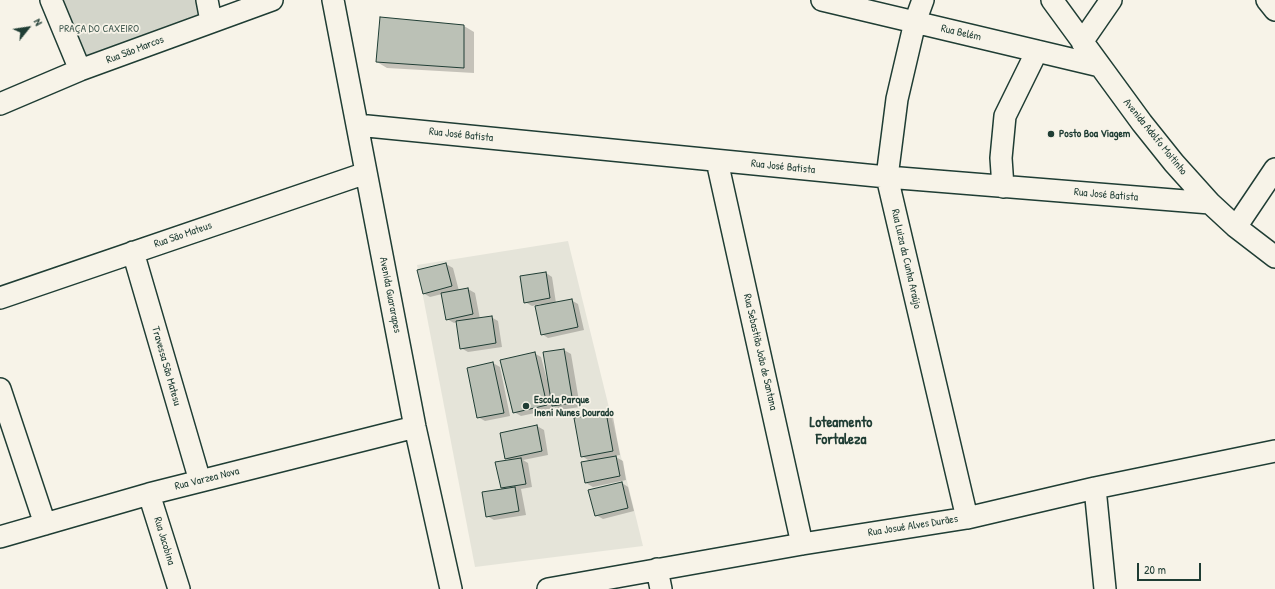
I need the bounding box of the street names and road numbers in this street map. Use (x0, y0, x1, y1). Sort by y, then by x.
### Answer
street label: Rua Belém (940, 22, 982, 44)
street label: Rua São Marcos (104, 33, 166, 67)
street label: Avenida Adolfo Moitinho (1120, 96, 1190, 178)
street label: Rua José Batista (428, 125, 494, 145)
street label: Rua José Batista (750, 157, 816, 177)
street label: Rua José Batista (1073, 186, 1139, 204)
street label: Rua Luiza da Cunha Araújo (888, 208, 924, 310)
street label: Rua São Mateus (152, 219, 214, 251)
street label: Avenida Guararapes (376, 256, 404, 334)
street label: Rua Sebastião João de Santana (740, 293, 780, 411)
street label: Travessa São Matesu (148, 325, 184, 407)
street label: Rua Varzea Nova (173, 465, 241, 493)
street label: Rua Josué Alves Durães (867, 512, 959, 540)
street label: Rua Jacobina (150, 515, 178, 567)

